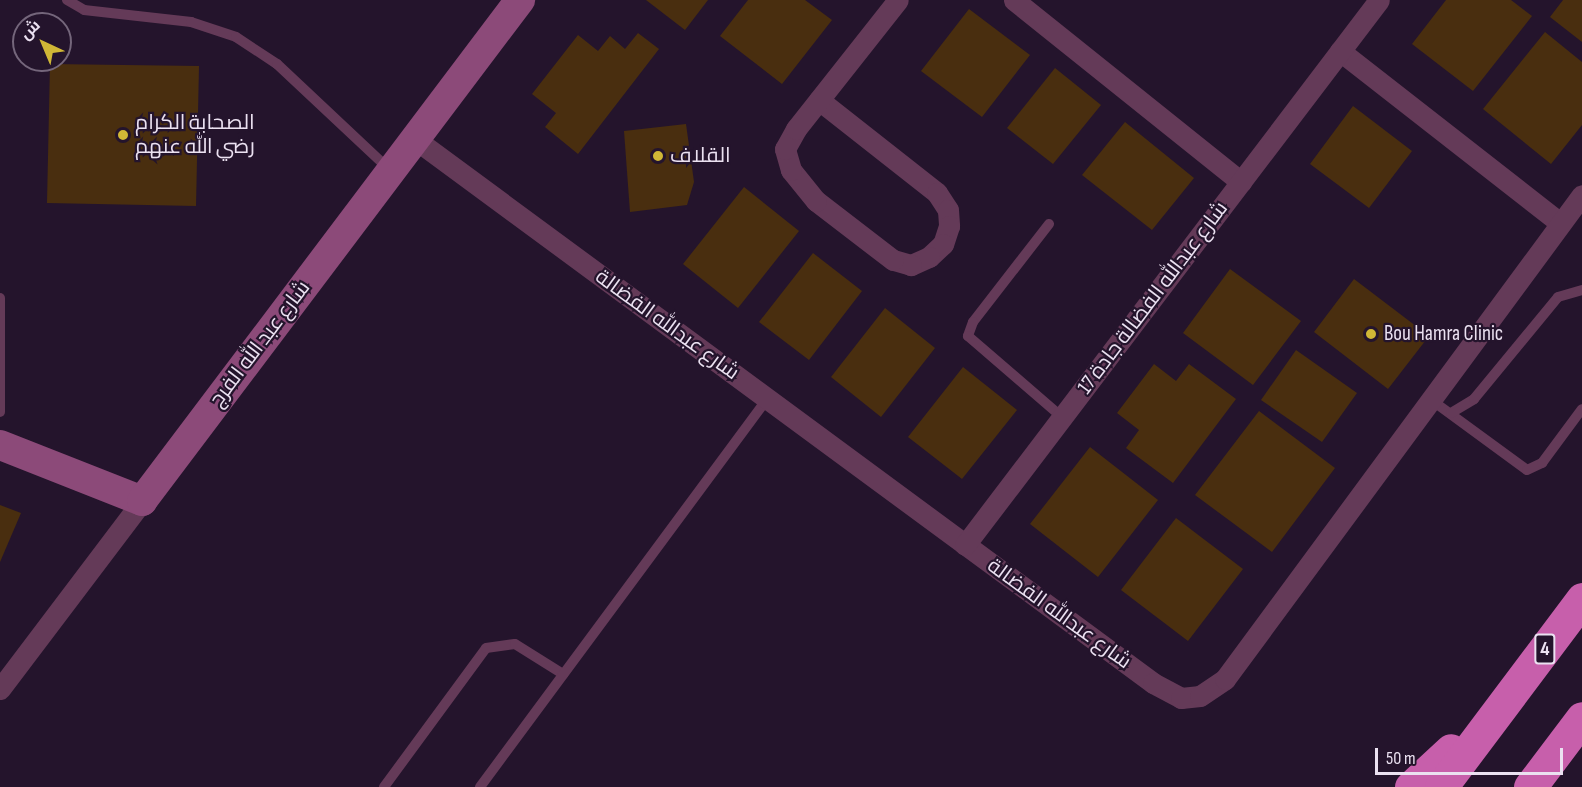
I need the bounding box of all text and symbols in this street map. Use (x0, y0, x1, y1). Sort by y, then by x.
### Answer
north arrow (12, 12, 72, 72)
text: ش (17, 16, 45, 44)
place label: الصحابة الكرام رضي الله عنهم (135, 110, 255, 160)
marker: الصحابة الكرام رضي الله عنهم (116, 128, 130, 142)
place label: القلاف (670, 143, 731, 169)
marker: القلاف (651, 149, 665, 163)
street label: شارع عبدالله الفضالة جادة 17 (1072, 197, 1234, 399)
street label: شارع عبدالله الفضالة (590, 264, 744, 386)
street label: شارع عبد الله الفرج (204, 276, 316, 412)
place label: Bou Hamra Clinic (1384, 321, 1503, 347)
marker: Bou Hamra Clinic (1362, 325, 1380, 343)
street label: شارع عبدالله الفضالة (982, 553, 1136, 675)
road number: 4 (1533, 632, 1557, 666)
scale bar (1378, 736, 1566, 774)
text: 50 m (1386, 748, 1416, 769)

